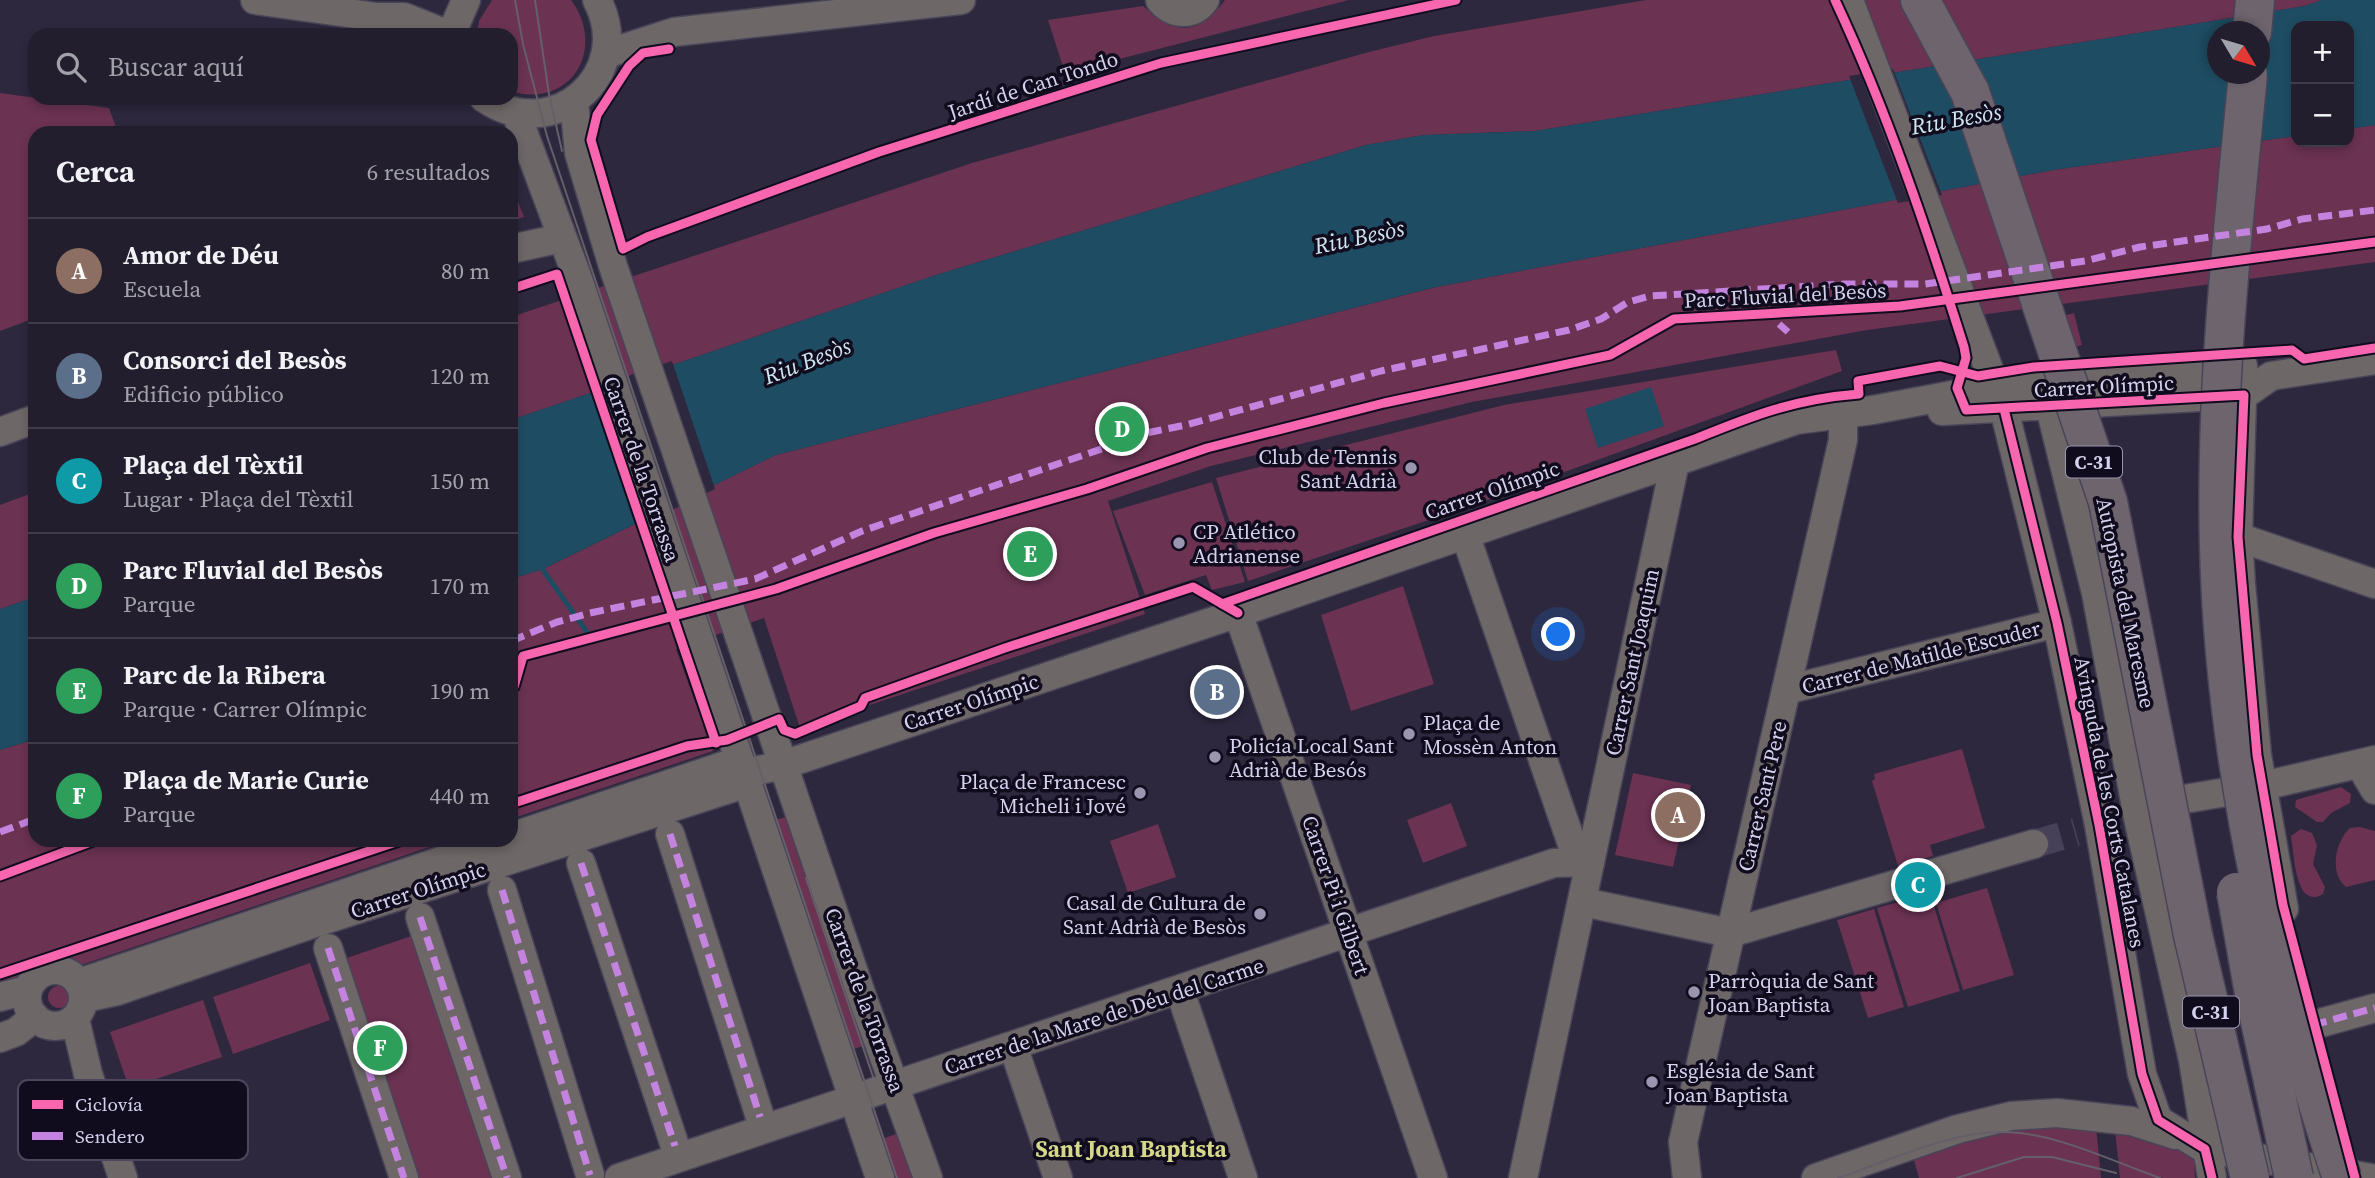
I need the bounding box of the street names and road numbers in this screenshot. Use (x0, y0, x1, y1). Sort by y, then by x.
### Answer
street label: Jardí de Can Tondo (943, 44, 1122, 126)
street label: Parc Fluvial del Besòs (1683, 275, 1887, 315)
street label: Carrer Olímpic (2033, 368, 2175, 404)
street label: Carrer de la Torrassa (597, 372, 687, 566)
road number: C-31 (2066, 446, 2122, 477)
street label: Carrer Olímpic (1421, 453, 1563, 527)
street label: Autopista del Maresme (2089, 495, 2163, 711)
street label: Carrer Sant Joaquim (1598, 566, 1666, 758)
street label: Carrer de Matilde Escuder (1799, 613, 2043, 701)
street label: Avinguda de les Corts Catalanes (2067, 654, 2153, 950)
street label: Carrer Olímpic (900, 666, 1042, 738)
street label: Carrer Sant Pere (1731, 718, 1793, 874)
street label: Carrer Pi i Gilbert (1295, 812, 1377, 979)
street label: Carrer Olímpic (347, 854, 489, 926)
street label: Carrer de la Torrassa (818, 904, 912, 1097)
street label: Carrer de la Mare de Déu del Carme (940, 951, 1268, 1081)
road number: C-31 (2183, 996, 2239, 1028)

